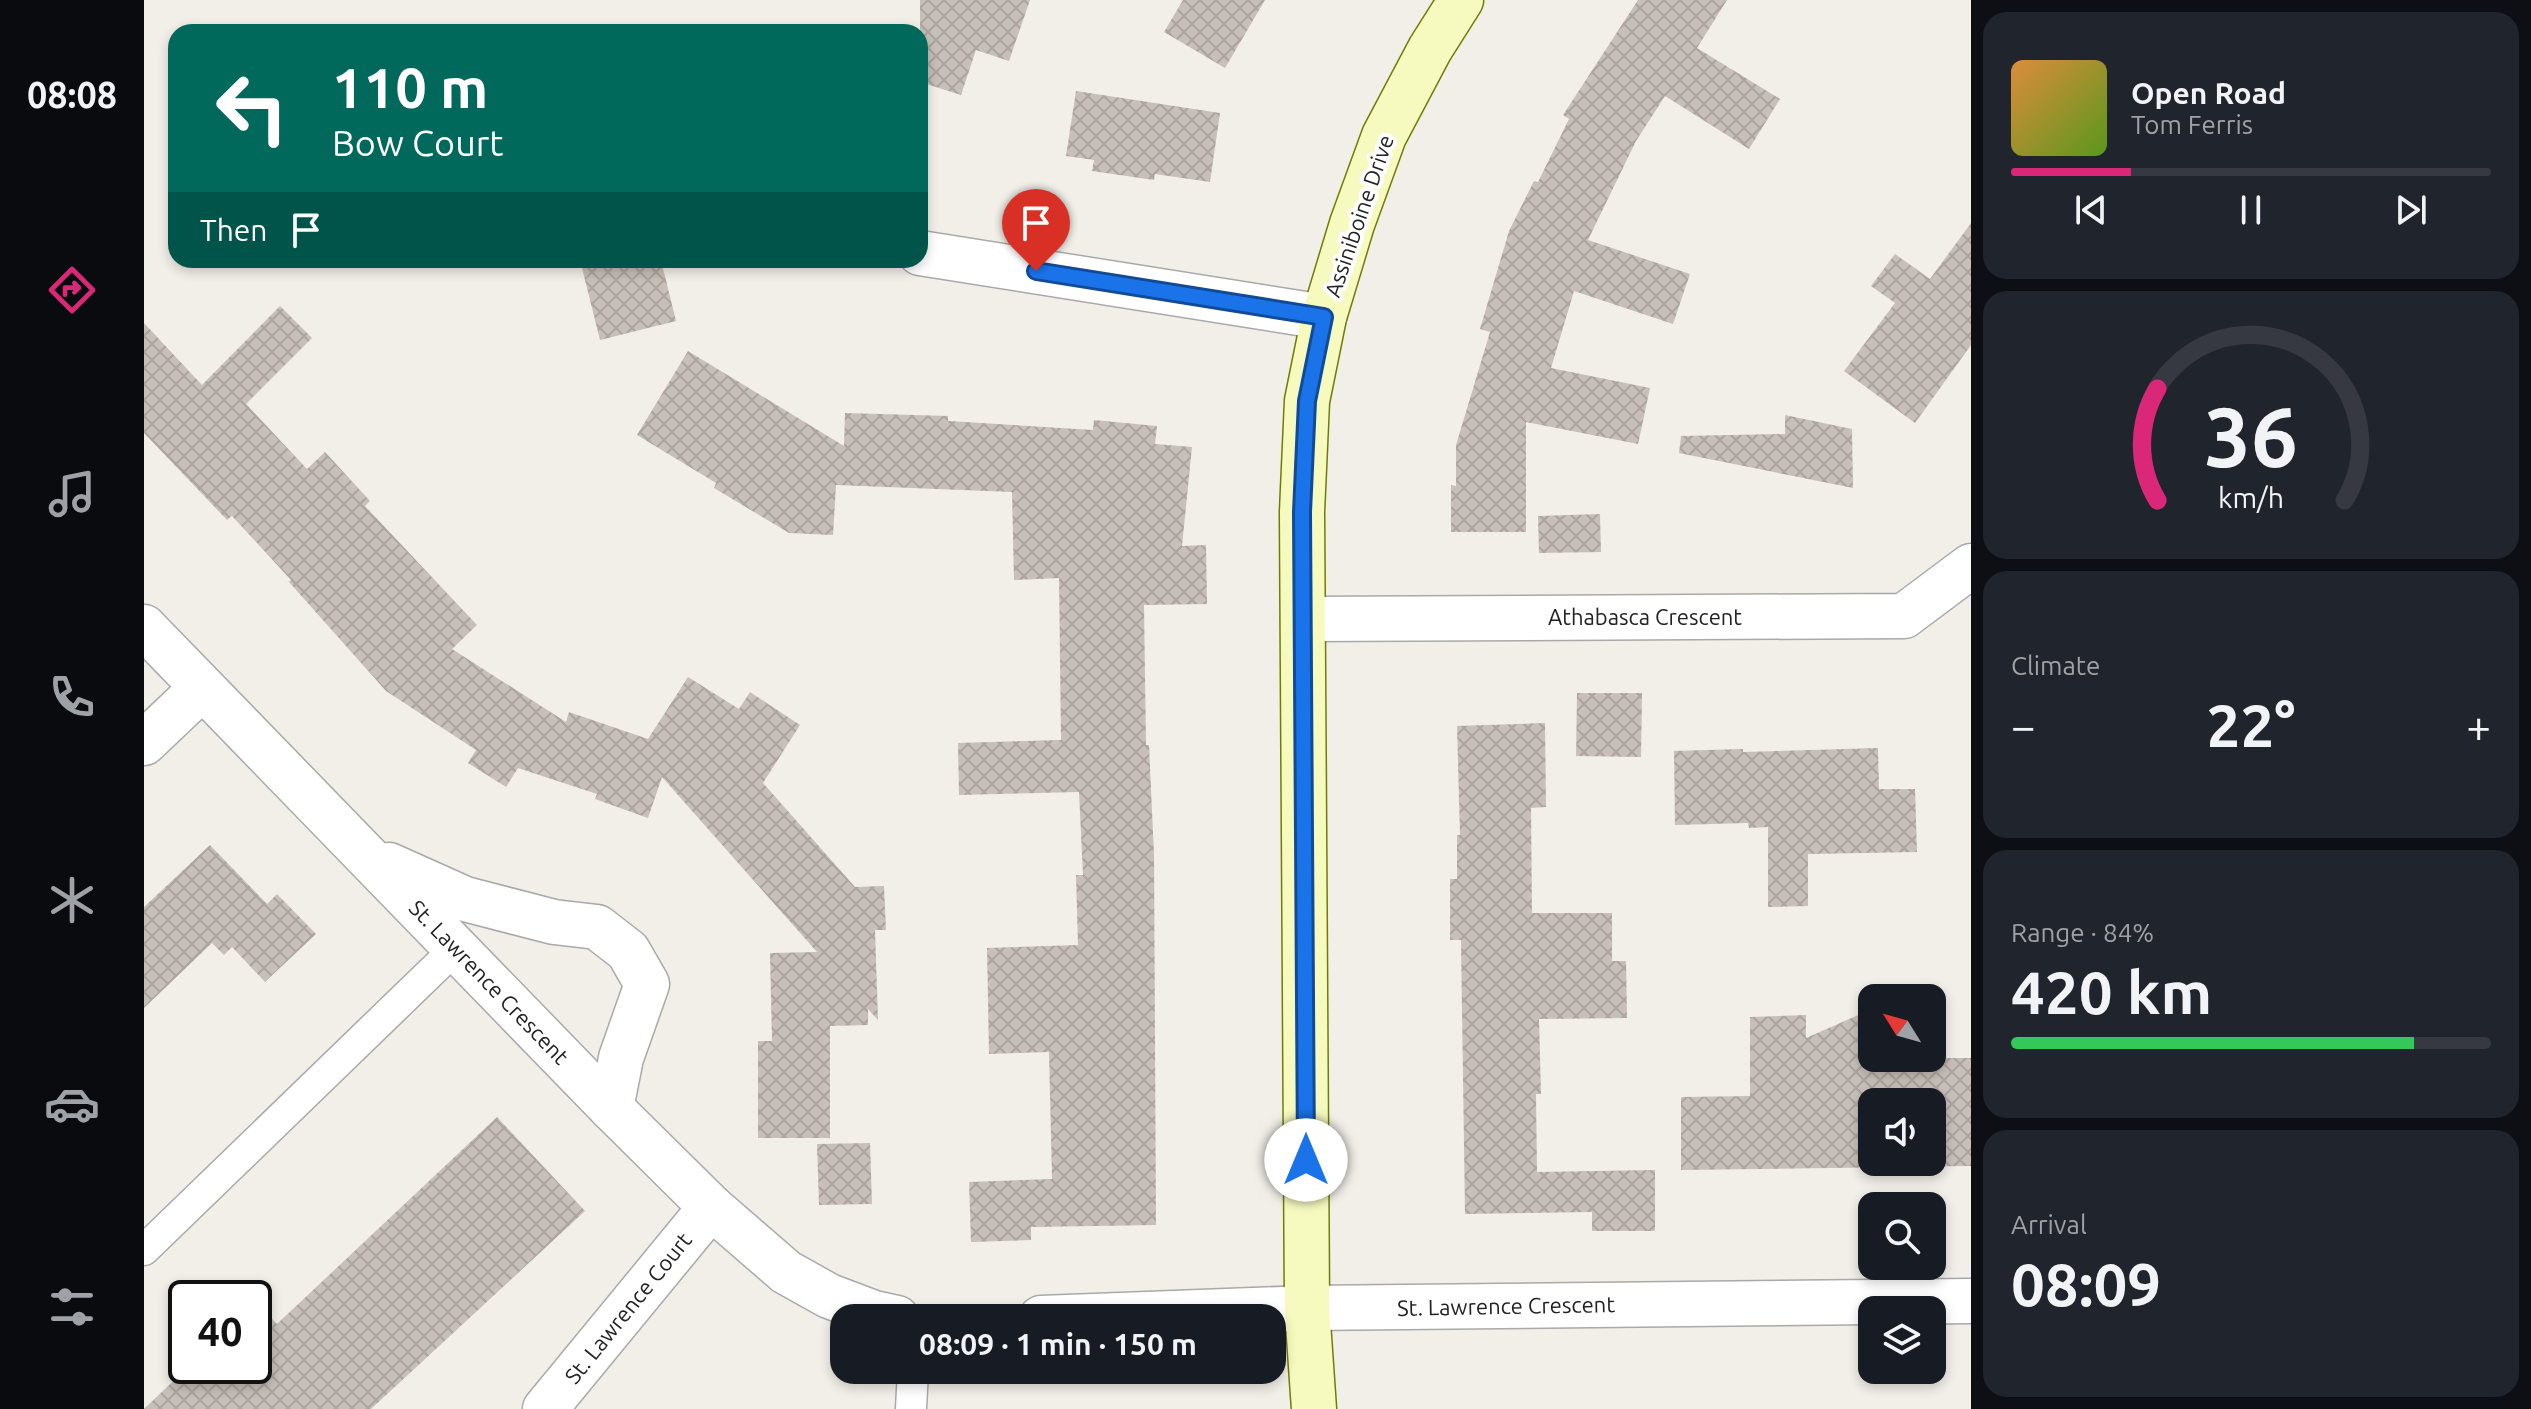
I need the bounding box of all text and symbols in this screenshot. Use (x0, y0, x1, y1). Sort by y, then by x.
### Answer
icon: left (200, 56, 304, 160)
text: 110 m (332, 56, 488, 119)
text: 08:08 (27, 74, 117, 115)
text: Open Road (2131, 76, 2286, 110)
text: Tom Ferris (2131, 110, 2253, 139)
text: Bow Court (332, 122, 504, 163)
street label: Assiniboine Drive (1319, 132, 1398, 300)
icon: previous (2069, 188, 2113, 232)
icon: pause (2229, 188, 2273, 232)
icon: next (2389, 188, 2433, 232)
pin (1002, 189, 1070, 271)
icon: arrive (1014, 201, 1058, 245)
icon: arrive (284, 208, 328, 252)
text: Then (200, 213, 268, 247)
icon: directions (44, 262, 100, 318)
text: 36 (2204, 389, 2298, 483)
icon: music (44, 466, 100, 522)
text: km/h (2218, 481, 2284, 513)
street label: Athabasca Crescent (1548, 604, 1742, 629)
text: Climate (2011, 651, 2100, 680)
icon: phone (44, 669, 100, 725)
text: 22° (2207, 691, 2295, 758)
text: − (2011, 701, 2036, 750)
text: + (2466, 701, 2491, 750)
icon: climate (44, 872, 100, 928)
street label: St. Lawrence Crescent (405, 895, 574, 1069)
text: Range · 84% (2011, 918, 2154, 947)
text: 420 km (2011, 958, 2212, 1025)
north arrow (1858, 984, 1946, 1072)
map controls (1858, 984, 1946, 1384)
icon: car (44, 1076, 100, 1132)
button: sound (1858, 1088, 1946, 1176)
position arrow (1264, 1118, 1348, 1202)
button: search (1858, 1192, 1946, 1280)
text: Arrival (2011, 1210, 2087, 1239)
street label: St. Lawrence Court (559, 1227, 696, 1388)
text: 08:09 (2011, 1250, 2161, 1317)
icon: filters (44, 1279, 100, 1335)
speed limit sign: 40 (168, 1280, 272, 1384)
street label: St. Lawrence Crescent (1397, 1291, 1615, 1320)
button: layers (1858, 1296, 1946, 1384)
text: 08:09 · 1 min · 150 m (919, 1327, 1197, 1361)

